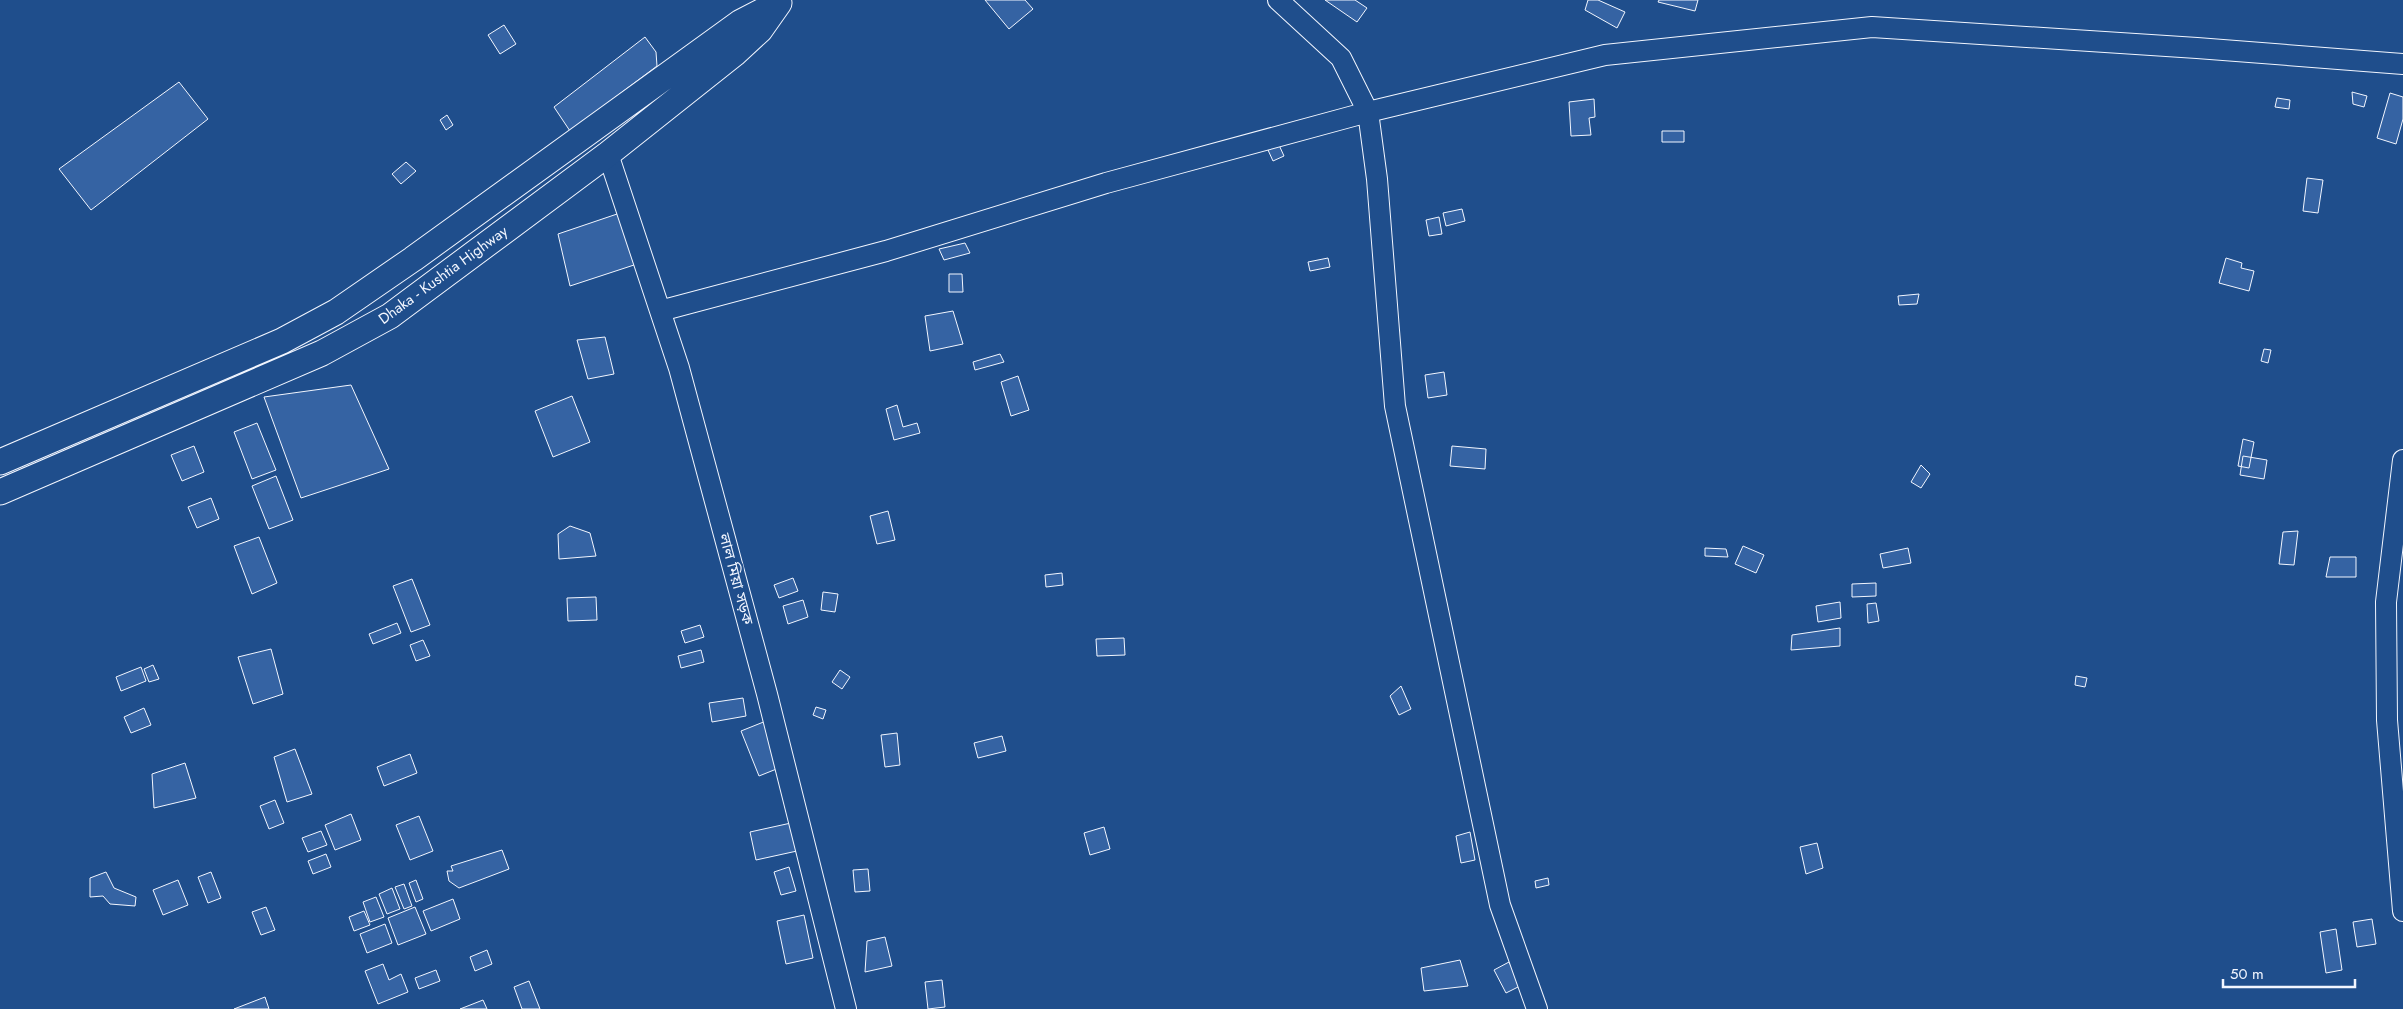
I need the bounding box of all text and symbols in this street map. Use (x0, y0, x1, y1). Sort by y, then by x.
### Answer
street label: Dhaka - Kushtia Highway (374, 220, 513, 330)
street label: লাল মিয়া সড়ক (713, 530, 759, 628)
scale bar (2223, 956, 2356, 988)
text: 50 m (2230, 963, 2264, 985)

